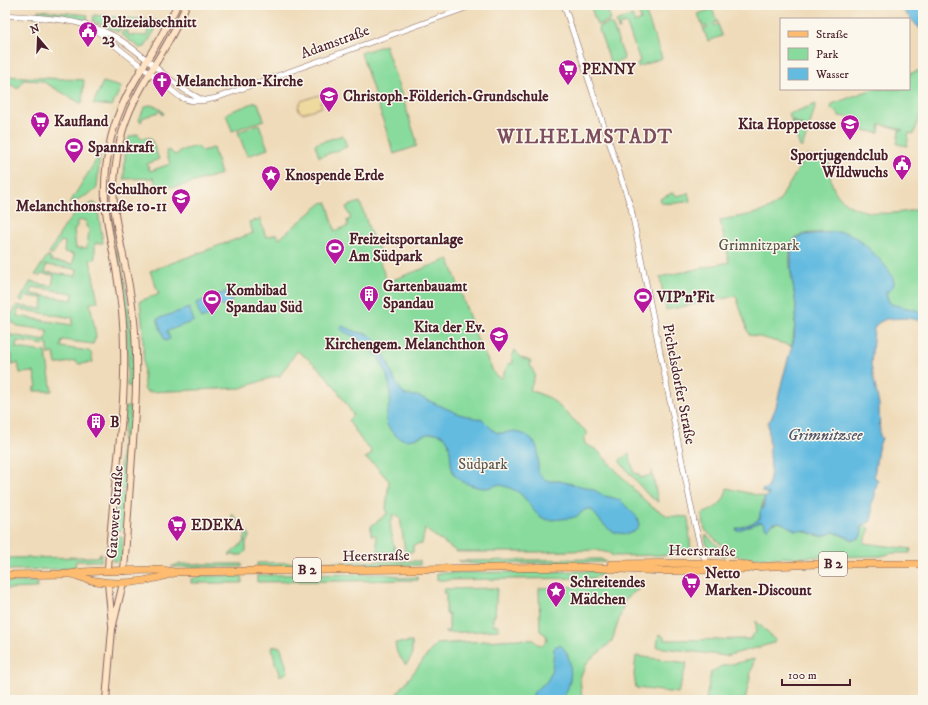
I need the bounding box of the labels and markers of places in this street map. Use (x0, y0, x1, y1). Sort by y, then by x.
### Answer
place label: Polizeiabschnitt 23 (102, 13, 197, 49)
public building icon: Polizeiabschnitt 23 (77, 20, 99, 48)
supermarket icon: PENNY (557, 58, 579, 86)
place label: PENNY (582, 60, 636, 79)
church icon: Melanchthon-Kirche (151, 70, 173, 98)
place label: Melanchthon-Kirche (176, 72, 304, 91)
school or university icon: Christoph-Földerich-Grundschule (318, 85, 340, 113)
place label: Christoph-Földerich-Grundschule (343, 87, 549, 106)
supermarket icon: Kaufland (29, 110, 51, 138)
place label: Kaufland (54, 112, 109, 131)
school or university icon: Kita Hoppetosse (839, 113, 861, 141)
place label: Kita Hoppetosse (738, 115, 837, 134)
sports icon: Spannkraft (63, 136, 85, 164)
place label: Spannkraft (88, 138, 155, 157)
place label: Sportjugendclub Wildwuchs (790, 146, 888, 182)
public building icon: Sportjugendclub Wildwuchs (891, 153, 913, 181)
place icon: Knospende Erde (260, 164, 282, 192)
place label: Knospende Erde (285, 166, 385, 185)
place label: Schulhort Melanchthonstraße 10-11 (16, 180, 167, 216)
school or university icon: Schulhort Melanchthonstraße 10-11 (170, 187, 192, 215)
place label: Freizeitsportanlage Am Südpark (348, 230, 464, 266)
sports icon: Freizeitsportanlage Am Südpark (324, 237, 346, 265)
place label: Gartenbauamt Spandau (383, 277, 467, 313)
place label: Kombibad Spandau Süd (226, 281, 303, 317)
building icon: Gartenbauamt Spandau (358, 284, 380, 312)
sports icon: VIP’n’Fit (632, 286, 654, 314)
sports icon: Kombibad Spandau Süd (201, 288, 223, 316)
place label: VIP’n’Fit (656, 288, 715, 307)
place label: Kita der Ev. Kirchengem. Melanchthon (325, 318, 485, 354)
school or university icon: Kita der Ev. Kirchengem. Melanchthon (488, 325, 510, 353)
building icon: B (85, 411, 107, 439)
place label: B (110, 413, 120, 432)
supermarket icon: EDEKA (166, 514, 188, 542)
place label: EDEKA (191, 516, 244, 535)
place label: Netto Marken-Discount (705, 564, 812, 600)
supermarket icon: Netto Marken-Discount (680, 571, 702, 599)
place label: Schreitendes Mädchen (570, 573, 645, 609)
place icon: Schreitendes Mädchen (545, 580, 567, 608)

